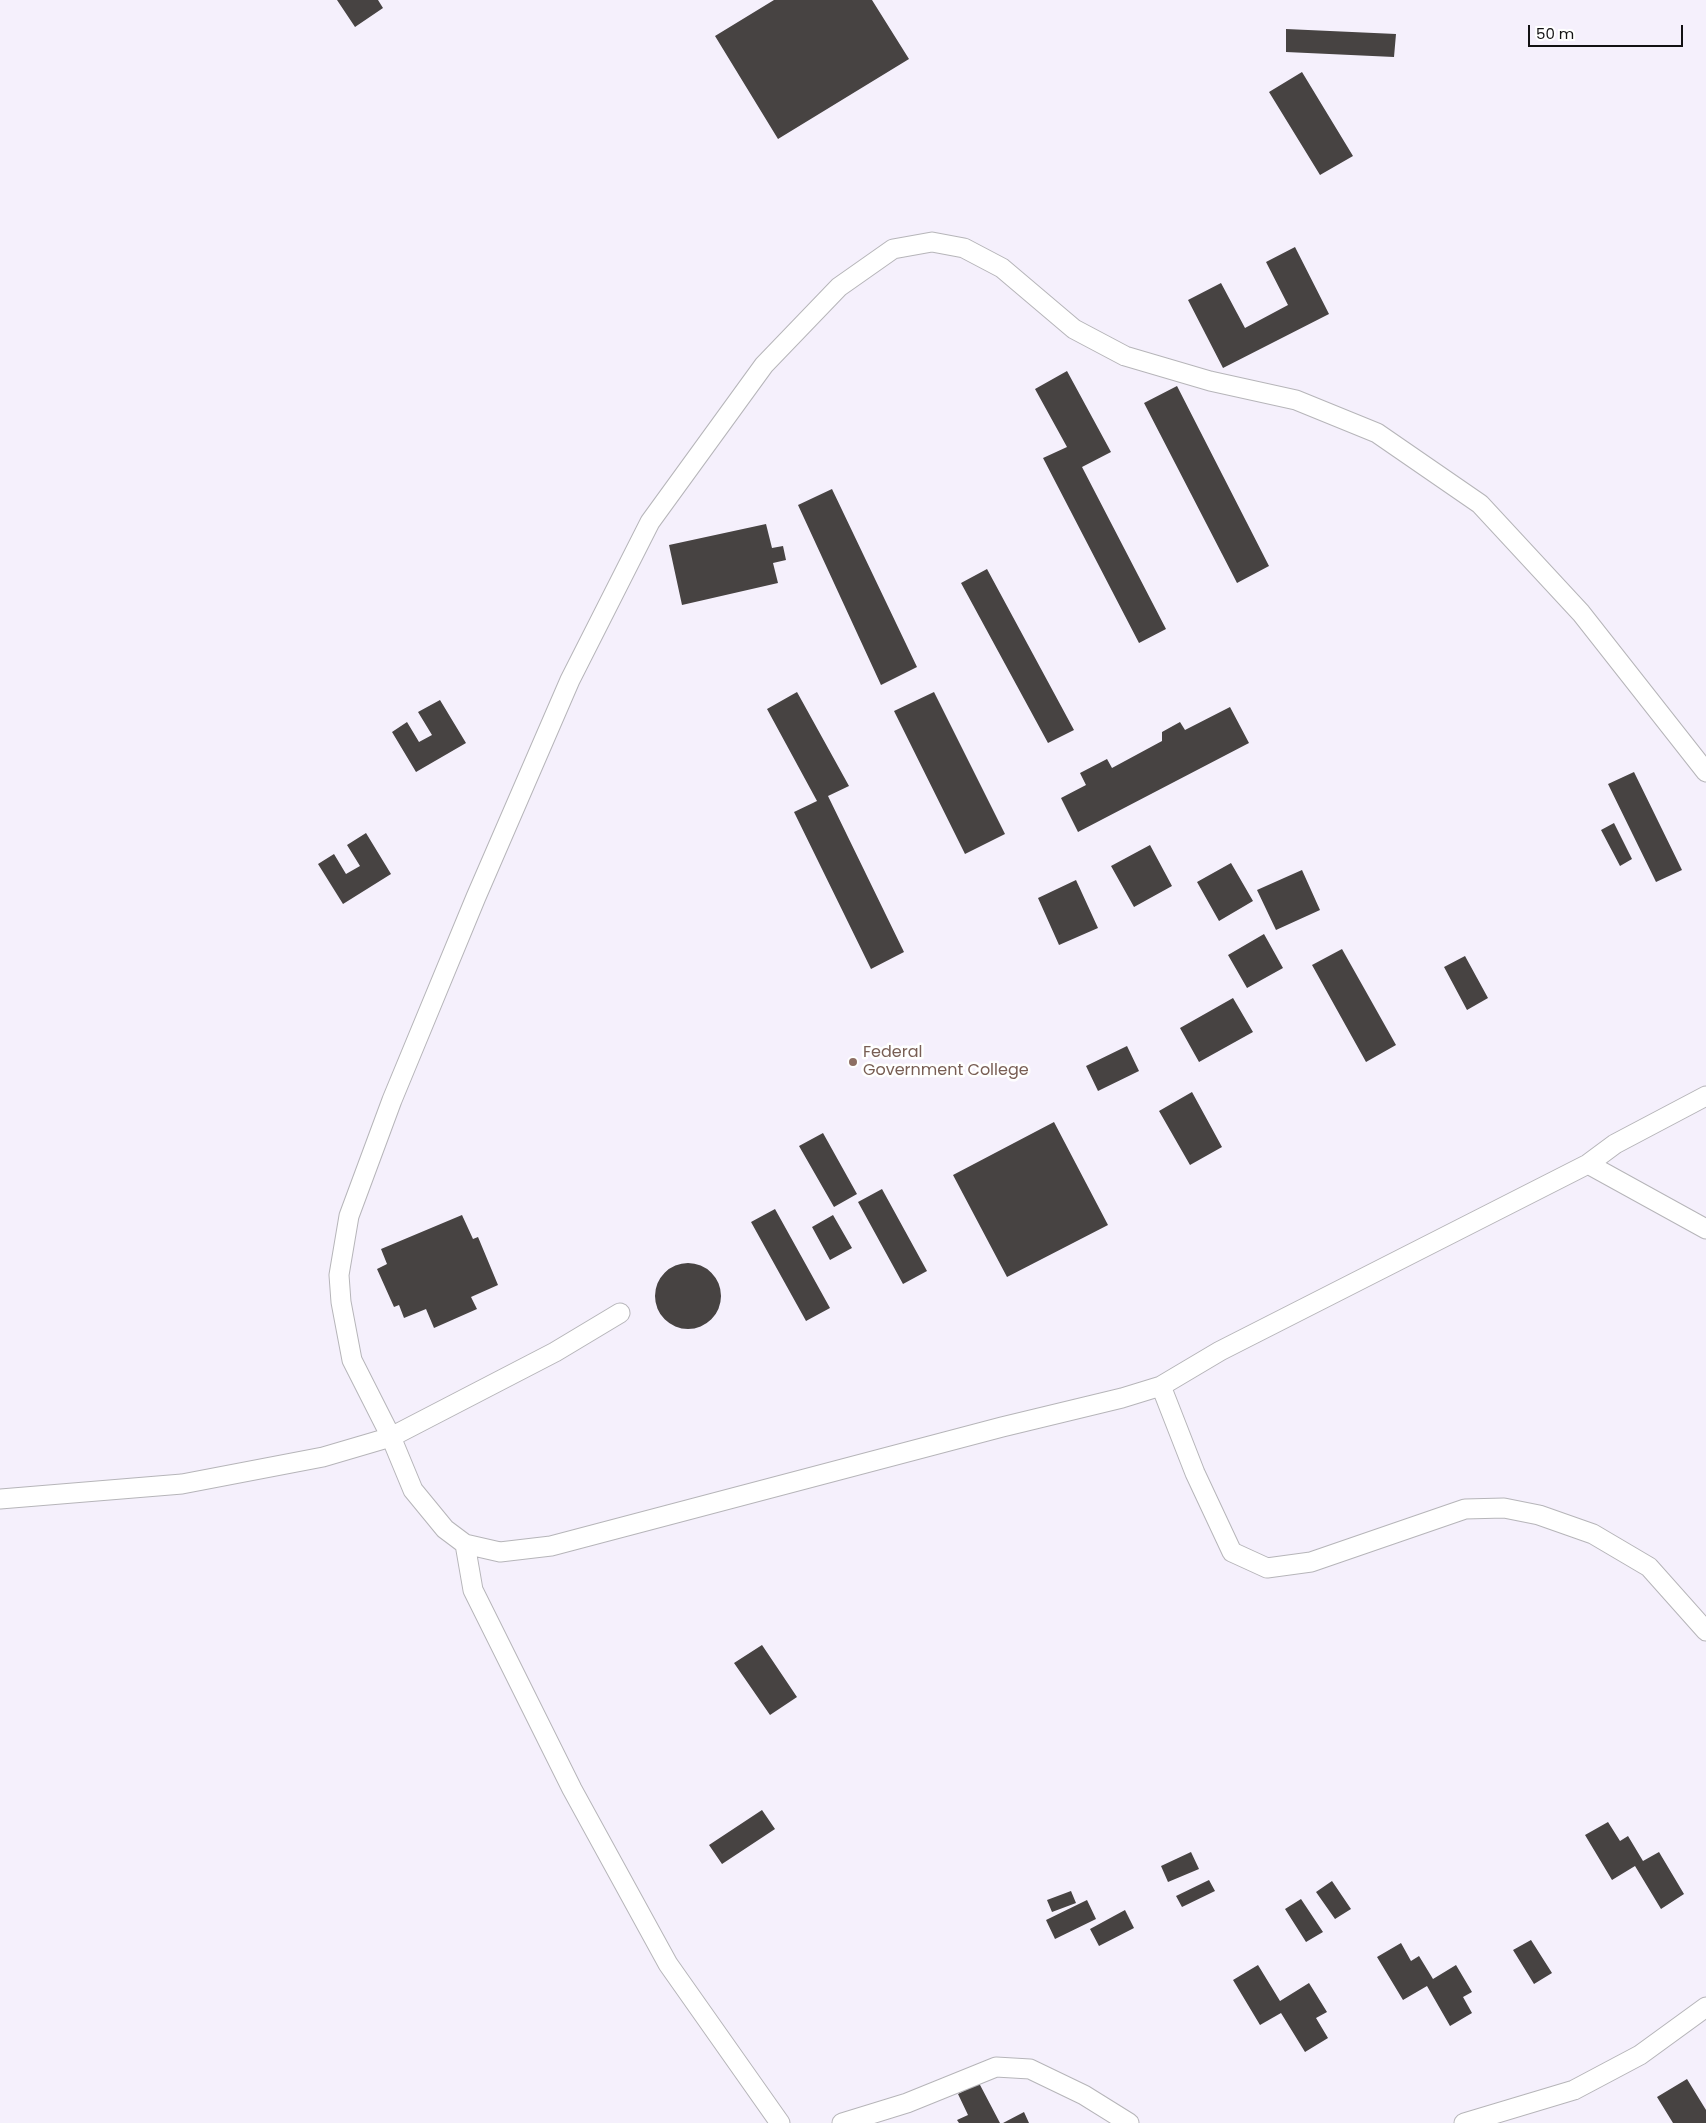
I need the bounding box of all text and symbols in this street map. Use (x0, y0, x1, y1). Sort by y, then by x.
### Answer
scale bar (1531, 15, 1686, 47)
text: 50 m (1536, 23, 1574, 44)
place label: Federal Government College (863, 1043, 1029, 1081)
marker: Federal Government College (847, 1056, 859, 1068)

